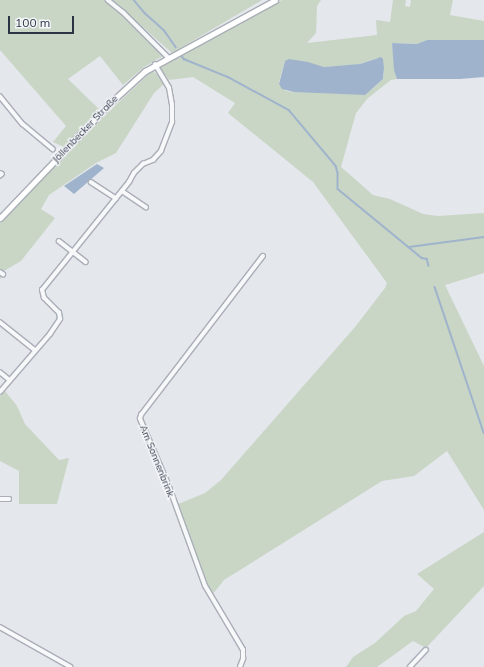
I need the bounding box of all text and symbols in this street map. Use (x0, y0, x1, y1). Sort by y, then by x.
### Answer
scale bar (10, 8, 76, 34)
text: 100 m (15, 15, 50, 30)
street label: Jöllenbecker Straße (50, 93, 120, 165)
street label: Am Sonnenbrink (137, 423, 177, 499)

